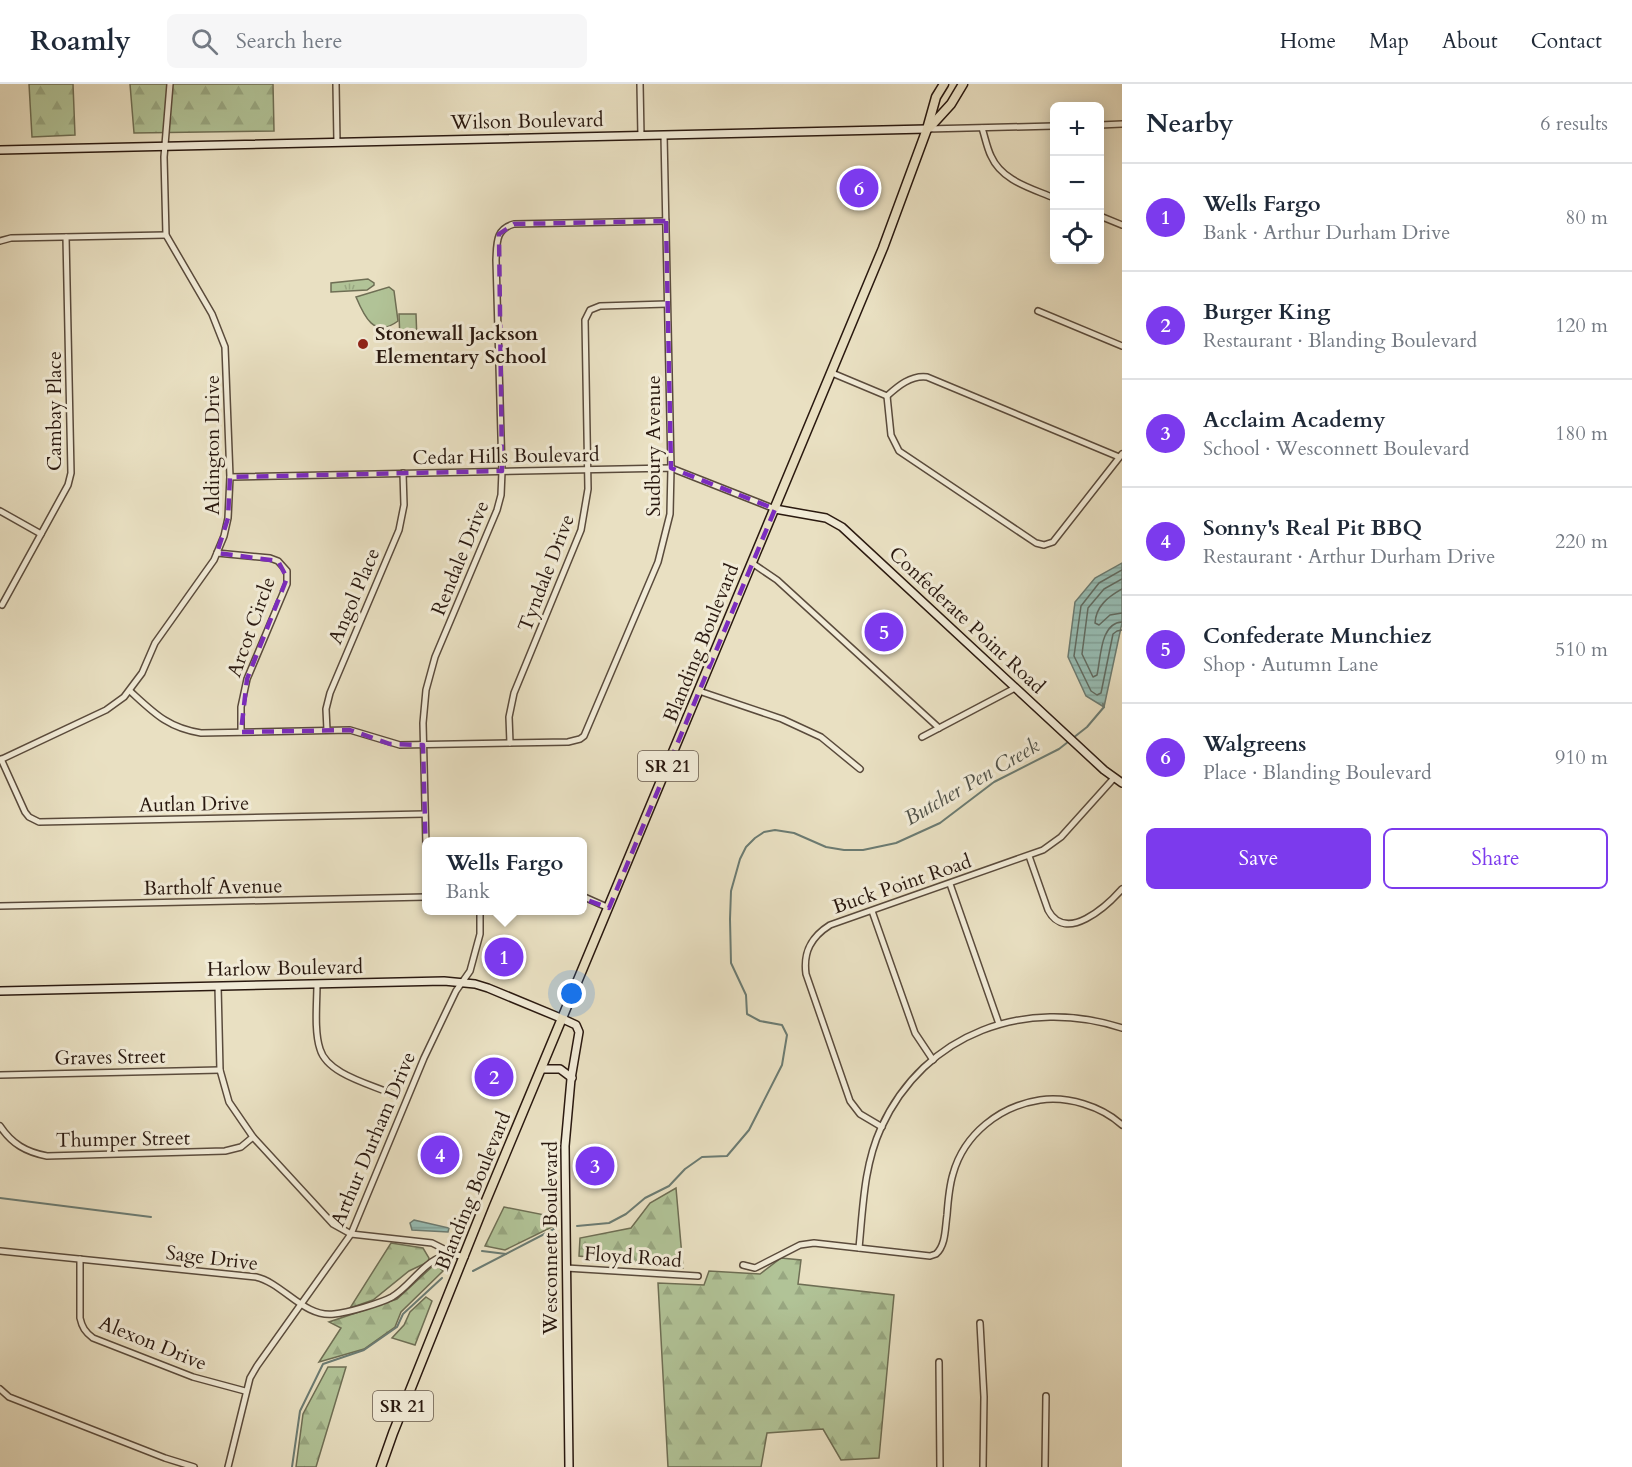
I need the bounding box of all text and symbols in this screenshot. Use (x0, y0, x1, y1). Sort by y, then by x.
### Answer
search box (167, 14, 587, 68)
text: Roamly (30, 22, 131, 60)
icon: search (188, 25, 221, 58)
text: Search here (236, 26, 342, 56)
text: Home (1280, 27, 1336, 56)
text: Map (1369, 27, 1409, 56)
text: About (1442, 27, 1498, 56)
text: Contact (1531, 27, 1602, 56)
map controls (1050, 102, 1104, 264)
button: + (1050, 102, 1104, 156)
street label: Wilson Boulevard (449, 106, 604, 136)
text: Nearby (1146, 106, 1234, 141)
text: 6 results (1540, 110, 1608, 137)
button: − (1050, 156, 1104, 210)
pin: 6 (840, 166, 878, 210)
text: Wells Fargo (1203, 189, 1321, 219)
text: 1 (1160, 204, 1171, 231)
text: 80 m (1565, 204, 1608, 231)
button: locate (1050, 210, 1104, 264)
text: Bank · Arthur Durham Drive (1203, 219, 1450, 246)
text: Burger King (1203, 297, 1330, 327)
text: 2 (1160, 312, 1171, 339)
text: 120 m (1555, 312, 1608, 339)
place label: Stonewall Jackson Elementary School (375, 320, 547, 370)
text: Restaurant · Blanding Boulevard (1203, 327, 1477, 354)
marker: Stonewall Jackson Elementary School (356, 337, 370, 351)
street label: Cambay Place (41, 351, 68, 471)
street label: Aldington Drive (199, 375, 226, 515)
street label: Sudbury Avenue (640, 375, 667, 517)
text: Acclaim Academy (1203, 405, 1386, 435)
text: 3 (1160, 420, 1171, 447)
text: 180 m (1555, 420, 1608, 447)
text: School · Wesconnett Boulevard (1203, 435, 1470, 462)
street label: Cedar Hills Boulevard (412, 441, 600, 471)
street label: Rendale Drive (425, 497, 495, 619)
street label: Tyndale Drive (511, 510, 581, 636)
text: Sonny's Real Pit BBQ (1203, 513, 1422, 543)
text: 4 (1160, 528, 1171, 555)
text: 220 m (1555, 528, 1608, 555)
street label: Confederate Point Road (883, 540, 1051, 700)
text: Restaurant · Arthur Durham Drive (1203, 543, 1495, 570)
street label: Angol Place (322, 544, 386, 648)
street label: Blanding Boulevard (657, 559, 745, 726)
street label: Arcot Circle (220, 573, 282, 681)
pin: 5 (864, 610, 904, 654)
text: Confederate Munchiez (1203, 621, 1432, 651)
text: 5 (1160, 636, 1171, 663)
text: 510 m (1555, 636, 1608, 663)
text: Shop · Autumn Lane (1203, 651, 1379, 678)
text: Walgreens (1203, 729, 1306, 759)
water label: Butcher Pen Creek (899, 731, 1046, 833)
text: 6 (1160, 744, 1171, 771)
text: 910 m (1555, 744, 1608, 771)
road number: SR 21 (638, 751, 698, 781)
text: Place · Blanding Boulevard (1203, 759, 1432, 786)
street label: Autlan Drive (139, 790, 249, 818)
button: Save (1146, 828, 1371, 889)
button: Share (1383, 828, 1608, 889)
popup (422, 837, 587, 915)
text: Wells Fargo (446, 848, 563, 878)
street label: Buck Point Road (829, 848, 975, 920)
street label: Bartholf Avenue (143, 872, 283, 902)
text: Bank (446, 878, 490, 905)
pin: 1 (484, 934, 524, 980)
street label: Harlow Boulevard (207, 953, 364, 983)
your location (557, 979, 586, 1008)
street label: Graves Street (54, 1043, 166, 1071)
street label: Arthur Durham Drive (324, 1048, 422, 1230)
pin: 2 (474, 1054, 514, 1100)
street label: Blanding Boulevard (429, 1107, 517, 1274)
street label: Thumper Street (56, 1124, 191, 1154)
pin: 4 (420, 1132, 460, 1178)
street label: Wesconnett Boulevard (537, 1141, 564, 1336)
pin: 3 (576, 1144, 614, 1188)
street label: Sage Drive (164, 1239, 260, 1277)
street label: Floyd Road (583, 1240, 683, 1274)
street label: Alexon Drive (95, 1309, 211, 1377)
road number: SR 21 (373, 1391, 433, 1421)

